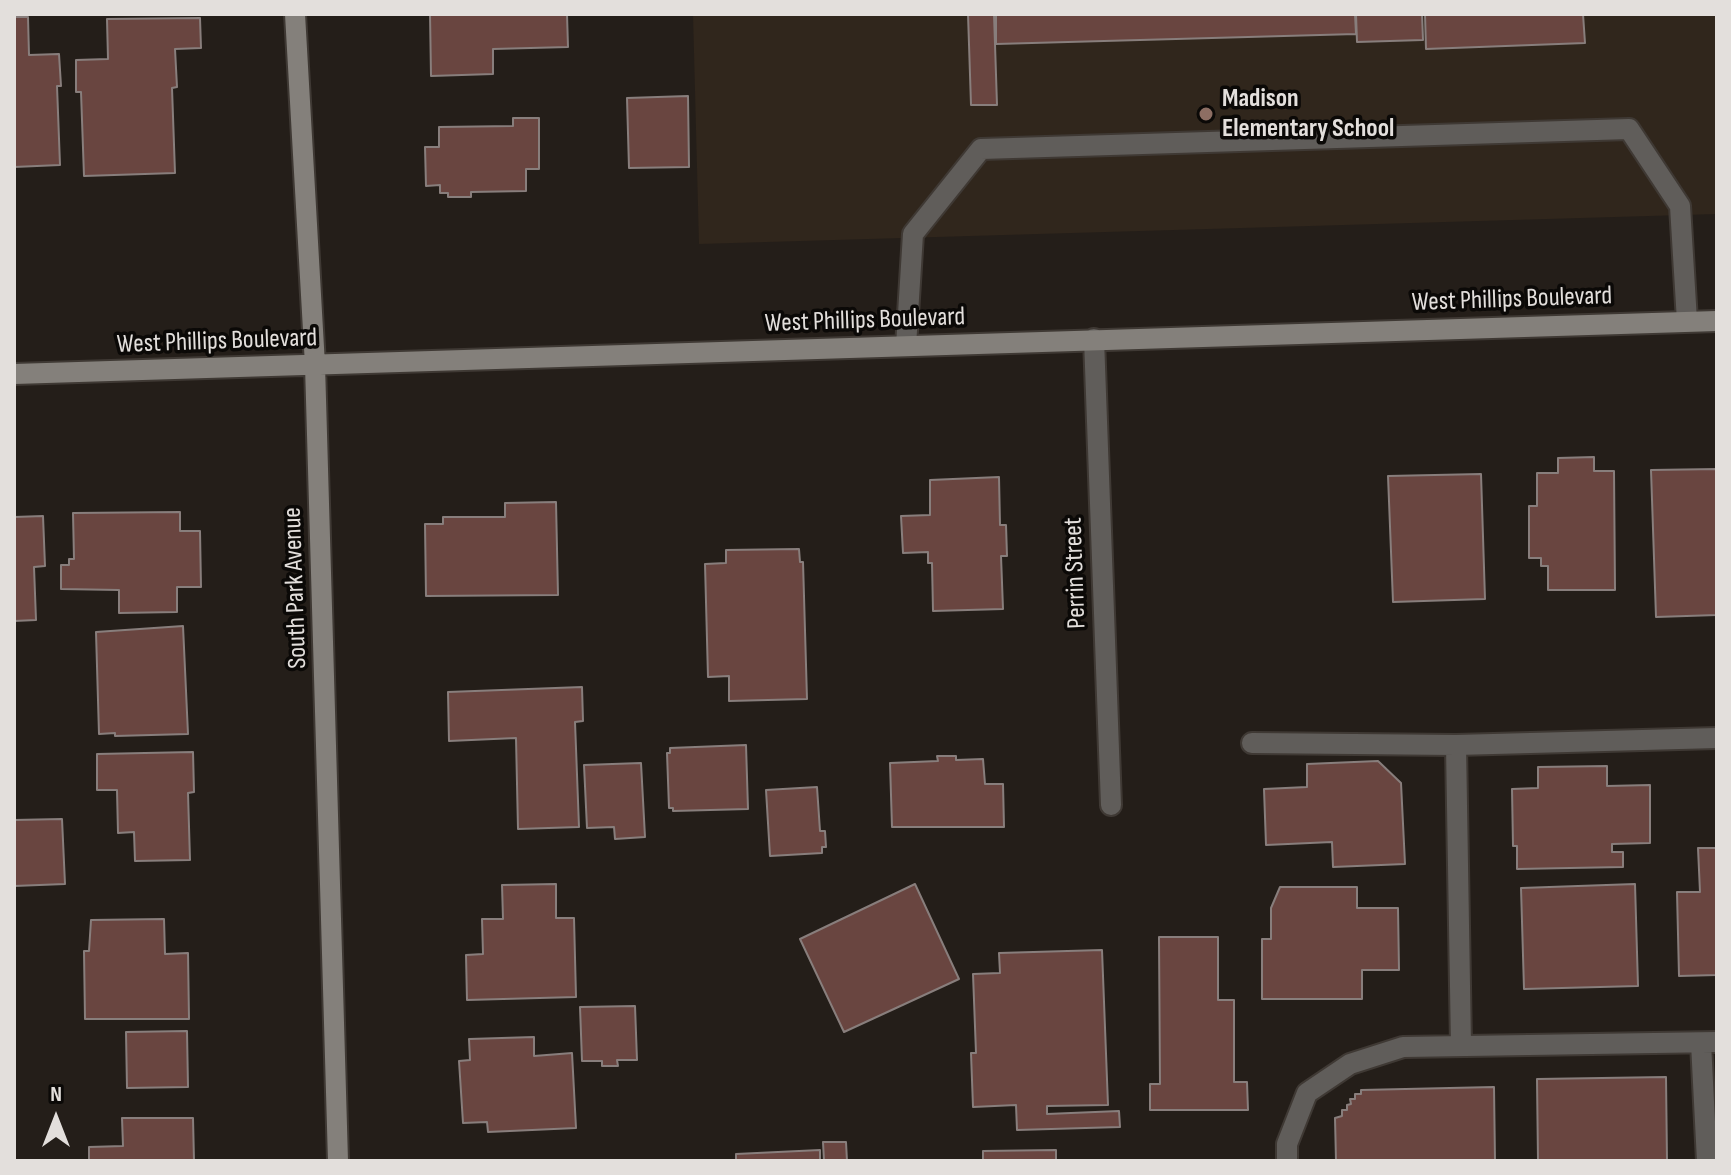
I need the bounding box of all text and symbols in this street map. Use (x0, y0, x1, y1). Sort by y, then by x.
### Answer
place label: Madison Elementary School (1222, 83, 1394, 144)
marker: Madison Elementary School (1197, 105, 1215, 123)
street label: West Phillips Boulevard (1411, 281, 1613, 319)
street label: West Phillips Boulevard (764, 302, 966, 340)
street label: West Phillips Boulevard (116, 323, 318, 361)
street label: South Park Avenue (278, 507, 314, 669)
street label: Perrin Street (1058, 517, 1094, 629)
north arrow (16, 1079, 96, 1159)
text: N (50, 1081, 62, 1108)

